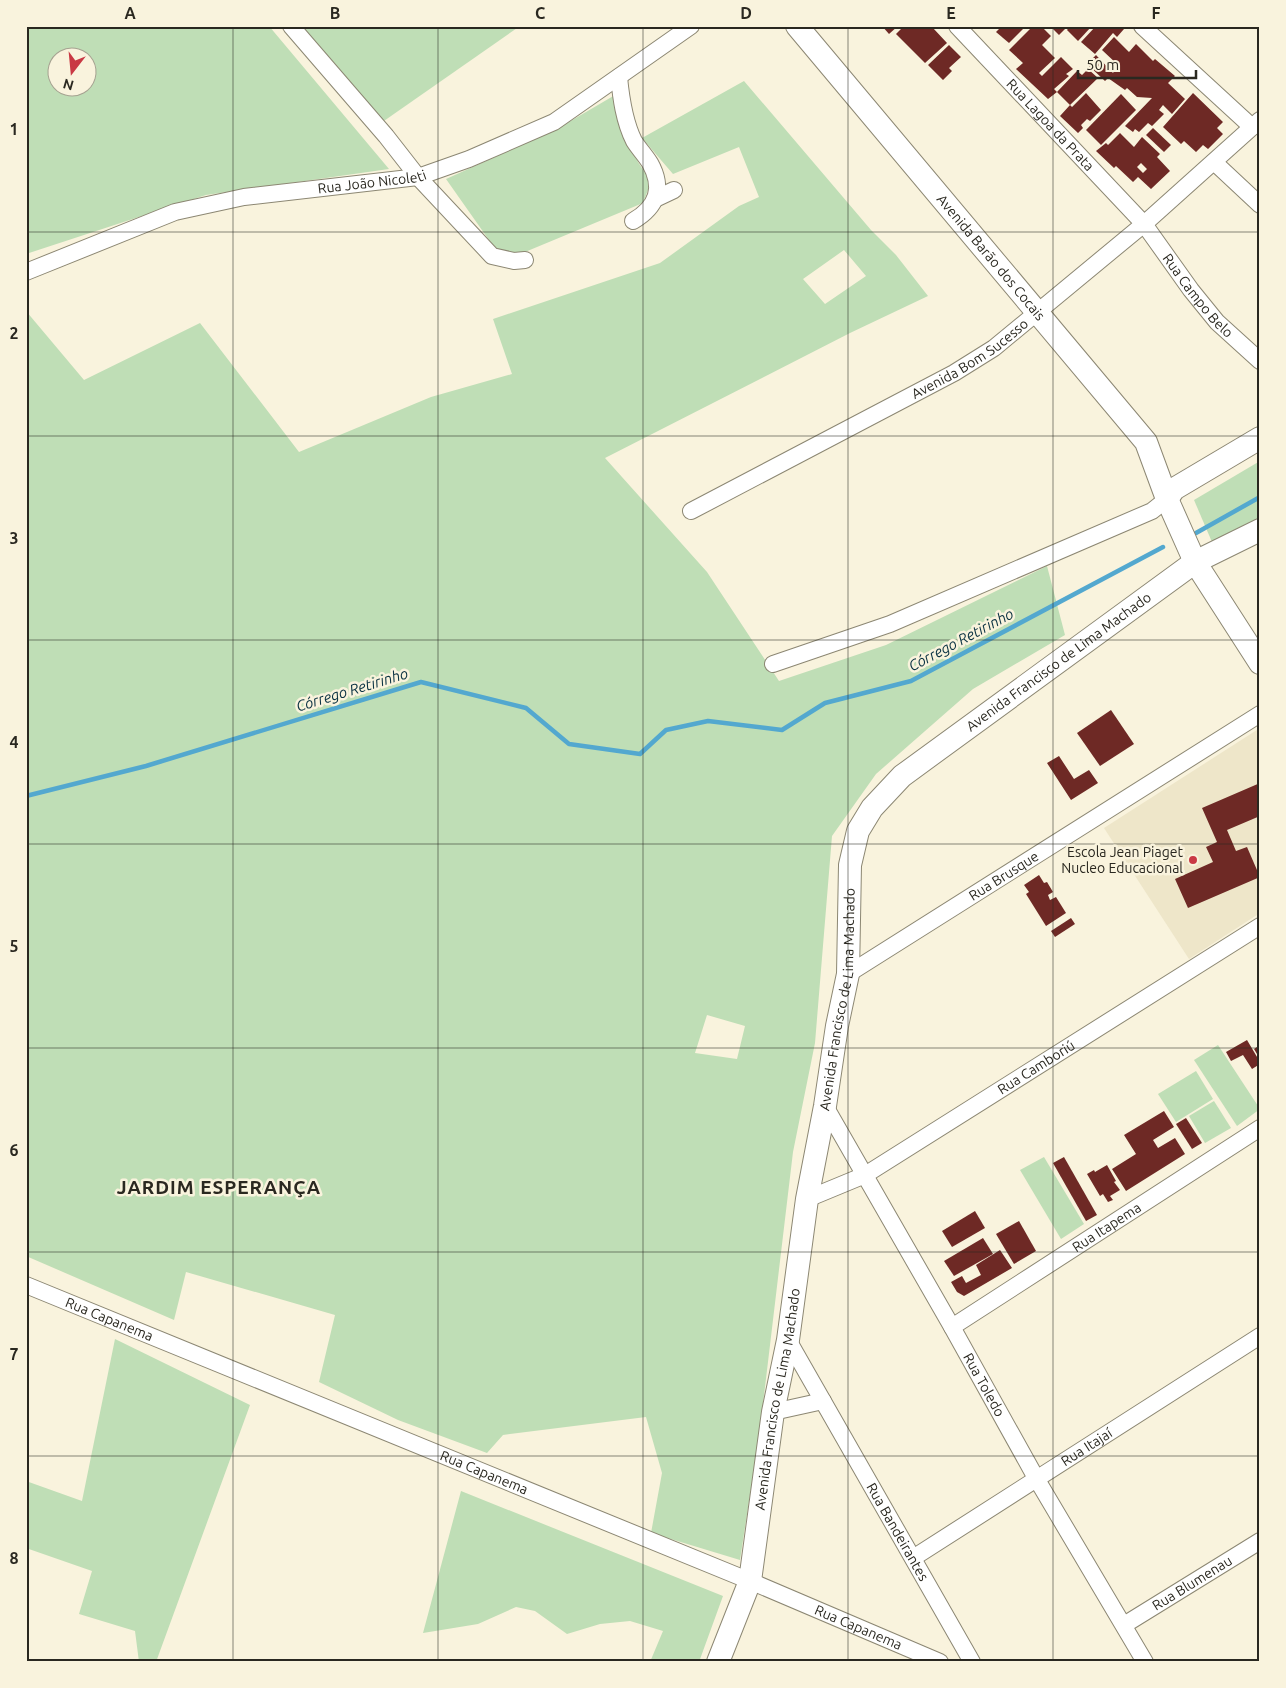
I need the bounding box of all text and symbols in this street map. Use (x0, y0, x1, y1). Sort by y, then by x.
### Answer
text: A (124, 4, 136, 22)
text: B (330, 4, 340, 22)
text: C (535, 4, 545, 22)
text: D (740, 4, 752, 22)
text: E (946, 4, 956, 22)
text: F (1152, 4, 1161, 22)
north arrow (48, 48, 98, 98)
scale bar (1078, 48, 1196, 80)
text: 50 m (1086, 56, 1119, 73)
text: N (61, 75, 76, 94)
street label: Rua Lagoa da Prata (1003, 76, 1098, 174)
text: 1 (9, 120, 19, 138)
street label: Rua João Nicoleti (317, 167, 428, 196)
street label: Avenida Barão dos Cocais (934, 191, 1048, 323)
street label: Rua Campo Belo (1160, 250, 1236, 341)
street label: Avenida Bom Sucesso (909, 315, 1031, 402)
text: 2 (9, 324, 19, 342)
text: 3 (9, 529, 19, 547)
street label: Avenida Francisco de Lima Machado (963, 589, 1154, 734)
water label: Córrego Retirinho (905, 605, 1016, 674)
water label: Córrego Retirinho (294, 664, 410, 715)
text: 4 (9, 733, 19, 751)
place label: Escola Jean Piaget Nucleo Educacional (1061, 844, 1183, 876)
street label: Rua Brusque (966, 848, 1041, 904)
marker: Escola Jean Piaget Nucleo Educacional (1187, 854, 1199, 866)
street label: Avenida Francisco de Lima Machado (816, 888, 858, 1112)
text: 5 (9, 937, 19, 955)
street label: Rua Camboriú (995, 1037, 1078, 1097)
text: 6 (9, 1141, 19, 1159)
district label: JARDIM ESPERANÇA (117, 1176, 321, 1198)
street label: Rua Itapema (1069, 1199, 1144, 1255)
street label: Avenida Francisco de Lima Machado (752, 1287, 803, 1511)
street label: Rua Capanema (63, 1294, 156, 1344)
text: 7 (9, 1345, 19, 1363)
street label: Rua Toledo (960, 1350, 1008, 1419)
street label: Rua Itajaí (1058, 1424, 1116, 1469)
street label: Rua Capanema (438, 1447, 530, 1497)
street label: Rua Bandeirantes (863, 1480, 932, 1584)
text: 8 (9, 1549, 19, 1567)
street label: Rua Blumenau (1149, 1552, 1235, 1614)
street label: Rua Capanema (812, 1602, 904, 1653)

